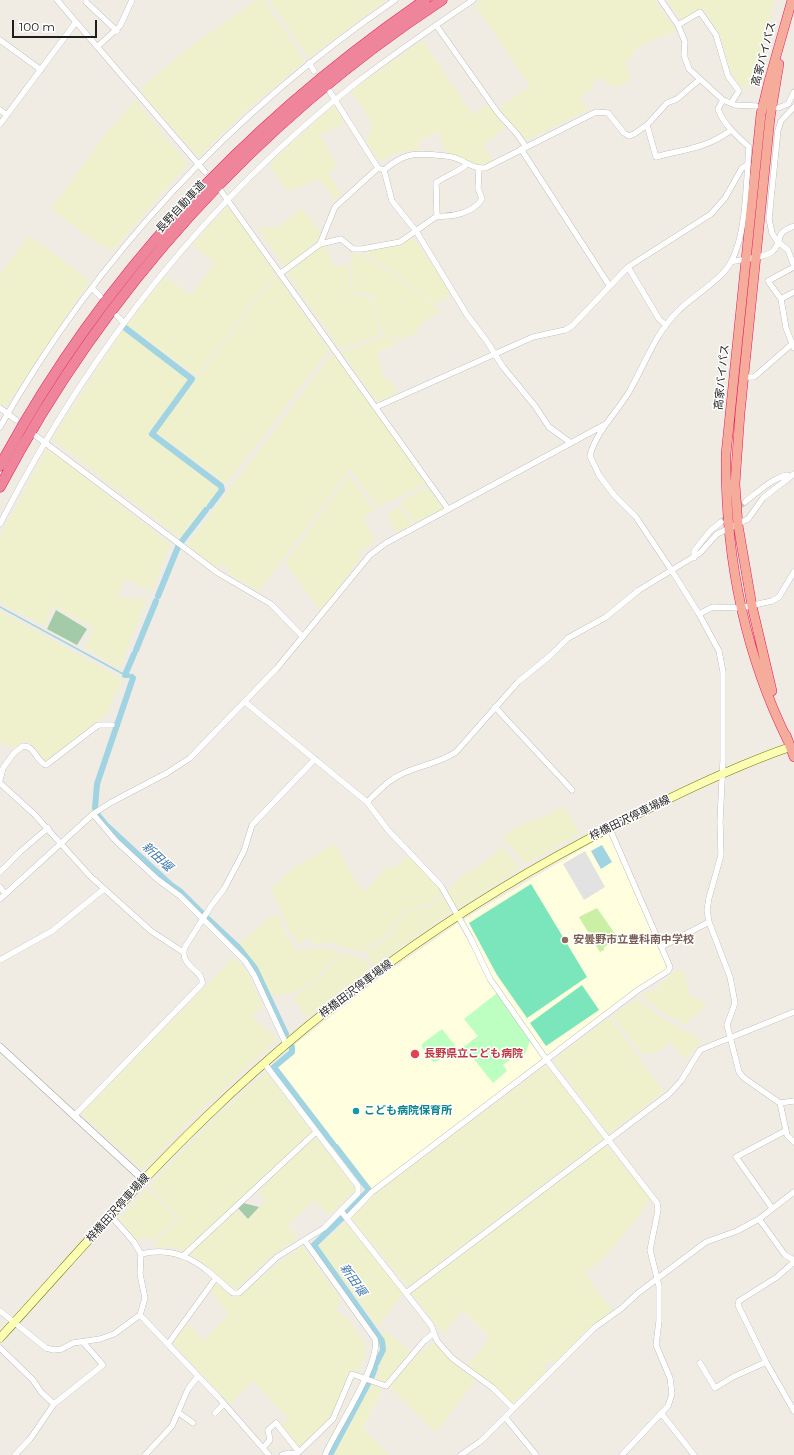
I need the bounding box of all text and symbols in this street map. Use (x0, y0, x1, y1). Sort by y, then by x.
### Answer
scale bar (14, 12, 99, 38)
text: 100 m (19, 19, 55, 34)
street label: 高家バイパス (749, 20, 779, 88)
street label: 長野自動車道 (154, 178, 208, 236)
street label: 高家バイパス (712, 343, 732, 411)
street label: 梓橋田沢停車場線 (588, 793, 672, 843)
water label: 新田堰 (139, 839, 175, 875)
place label: 安曇野市立豊科南中学校 (573, 933, 694, 947)
marker: 安曇野市立豊科南中学校 (560, 935, 570, 945)
street label: 梓橋田沢停車場線 (317, 957, 395, 1021)
place label: 長野県立こども病院 (424, 1047, 523, 1061)
marker: 長野県立こども病院 (409, 1048, 421, 1060)
place label: こども病院保育所 (364, 1104, 452, 1118)
marker: こども病院保育所 (351, 1106, 361, 1116)
street label: 梓橋田沢停車場線 (84, 1171, 152, 1245)
water label: 新田堰 (337, 1261, 369, 1299)

